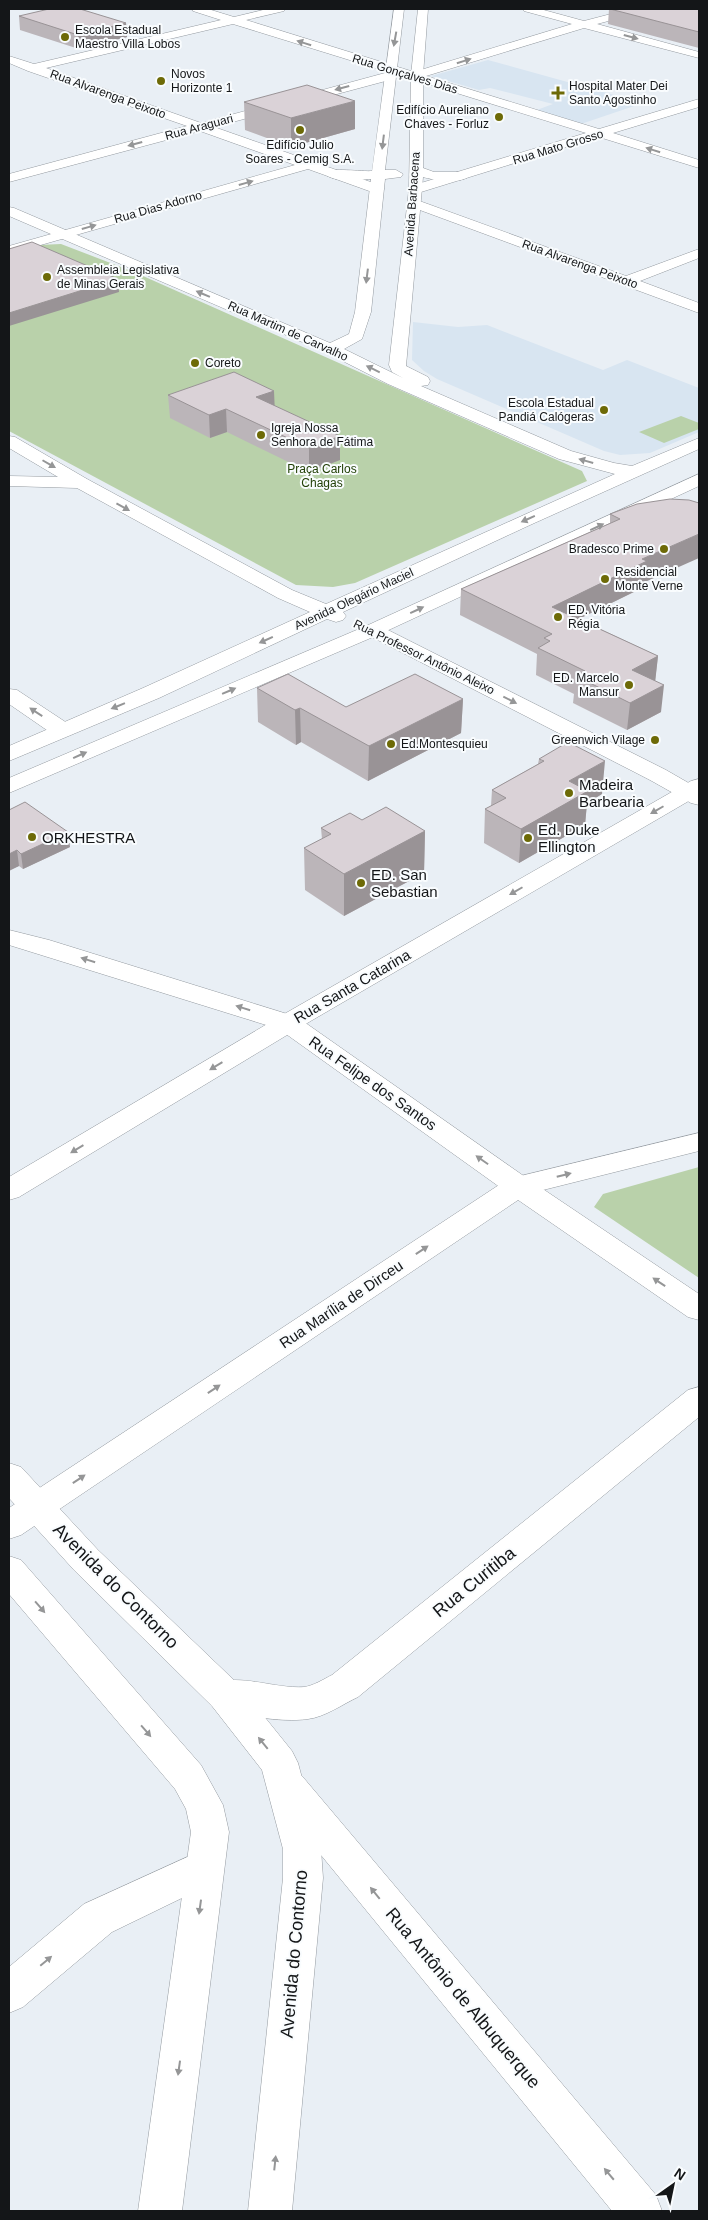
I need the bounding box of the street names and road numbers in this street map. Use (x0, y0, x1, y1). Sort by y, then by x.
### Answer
street label: Rua Gonçalves Dias (351, 51, 459, 97)
street label: Rua Alvarenga Peixoto (48, 67, 168, 122)
street label: Rua Araguari (163, 111, 235, 143)
street label: Rua Mato Grosso (511, 126, 605, 167)
street label: Avenida Barbacena (401, 151, 423, 257)
street label: Rua Dias Adorno (112, 188, 204, 226)
street label: Rua Alvarenga Peixoto (520, 237, 640, 292)
street label: Rua Martim de Carvalho (226, 298, 351, 364)
street label: Avenida Olegário Maciel (292, 565, 416, 633)
street label: Rua Professor Antônio Aleixo (351, 617, 497, 697)
street label: Rua Santa Catarina (291, 945, 414, 1026)
street label: Rua Felipe dos Santos (306, 1033, 440, 1133)
street label: Rua Marília de Dirceu (276, 1256, 406, 1352)
street label: Avenida do Contorno (49, 1519, 183, 1653)
street label: Rua Curitiba (429, 1542, 520, 1621)
street label: Avenida do Contorno (277, 1869, 311, 2039)
street label: Rua Antônio de Albuquerque (382, 1904, 544, 2092)

